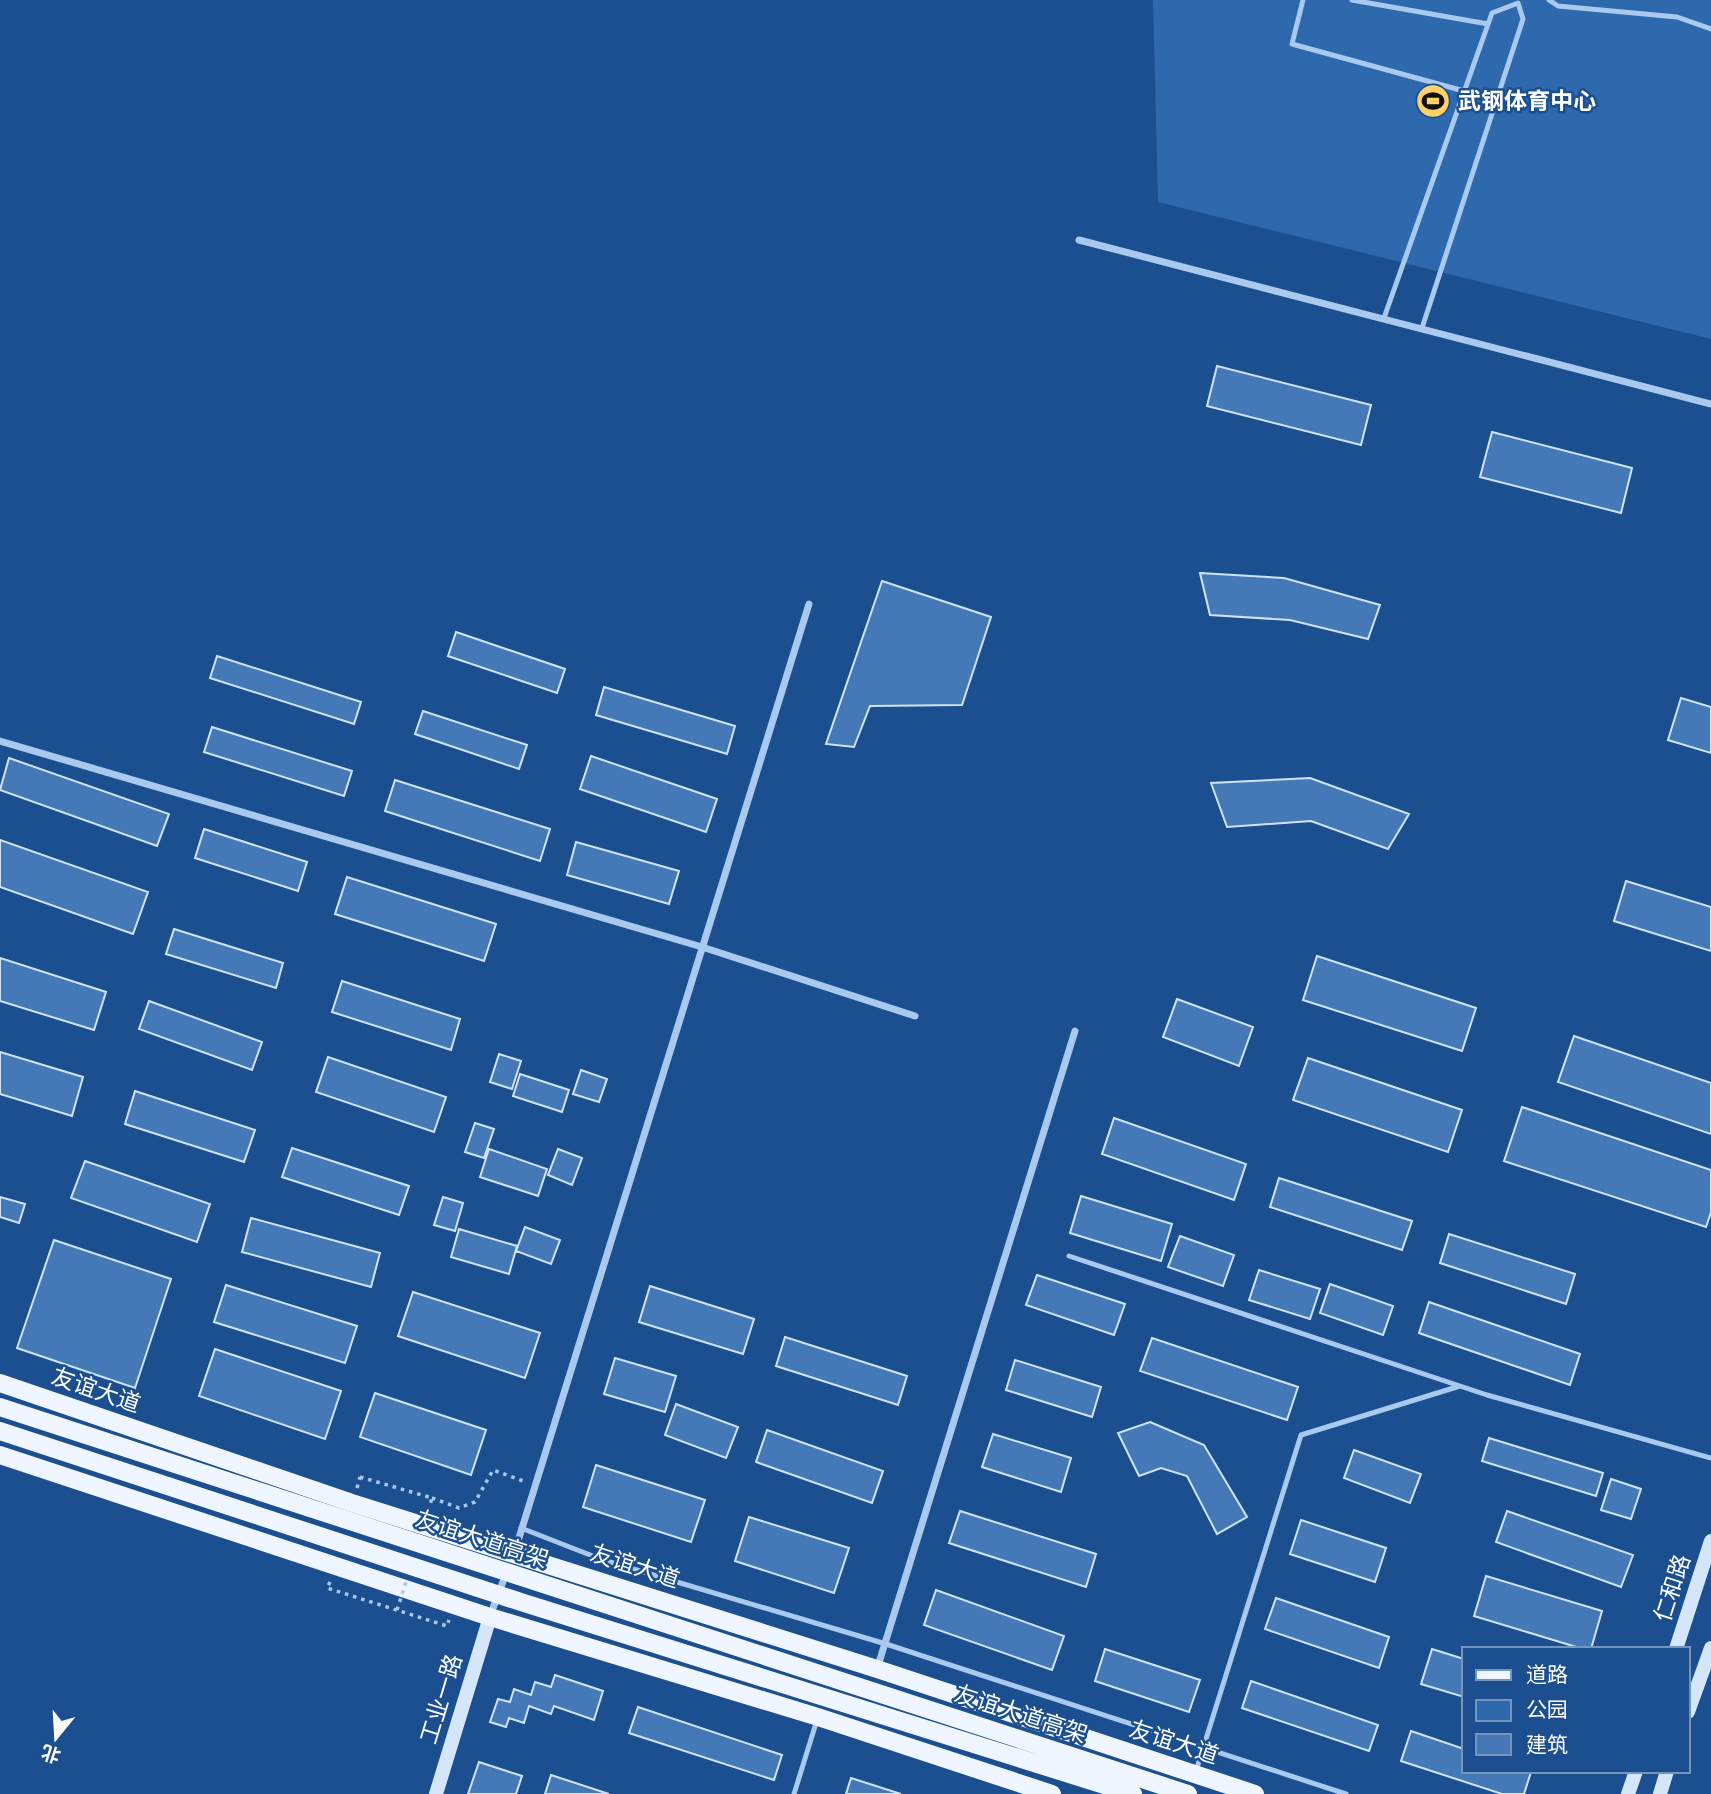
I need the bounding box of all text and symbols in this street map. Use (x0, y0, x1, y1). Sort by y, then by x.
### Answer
sports icon: 武钢体育中心 (1414, 82, 1452, 120)
place label: 武钢体育中心 (1458, 87, 1596, 115)
street label: 友谊大道 (48, 1362, 144, 1418)
street label: 友谊大道高架 (412, 1504, 552, 1574)
street label: 友谊大道 (587, 1538, 683, 1594)
street label: 仁和路 (1648, 1551, 1696, 1625)
legend (1462, 1647, 1690, 1773)
street label: 工业一路 (414, 1651, 468, 1747)
text: 道路 (1526, 1662, 1568, 1687)
street label: 友谊大道高架 (951, 1679, 1091, 1749)
text: 公园 (1526, 1697, 1568, 1722)
north arrow (21, 1703, 91, 1773)
street label: 友谊大道 (1126, 1714, 1222, 1770)
text: 建筑 (1526, 1732, 1568, 1757)
text: 北 (38, 1740, 63, 1768)

